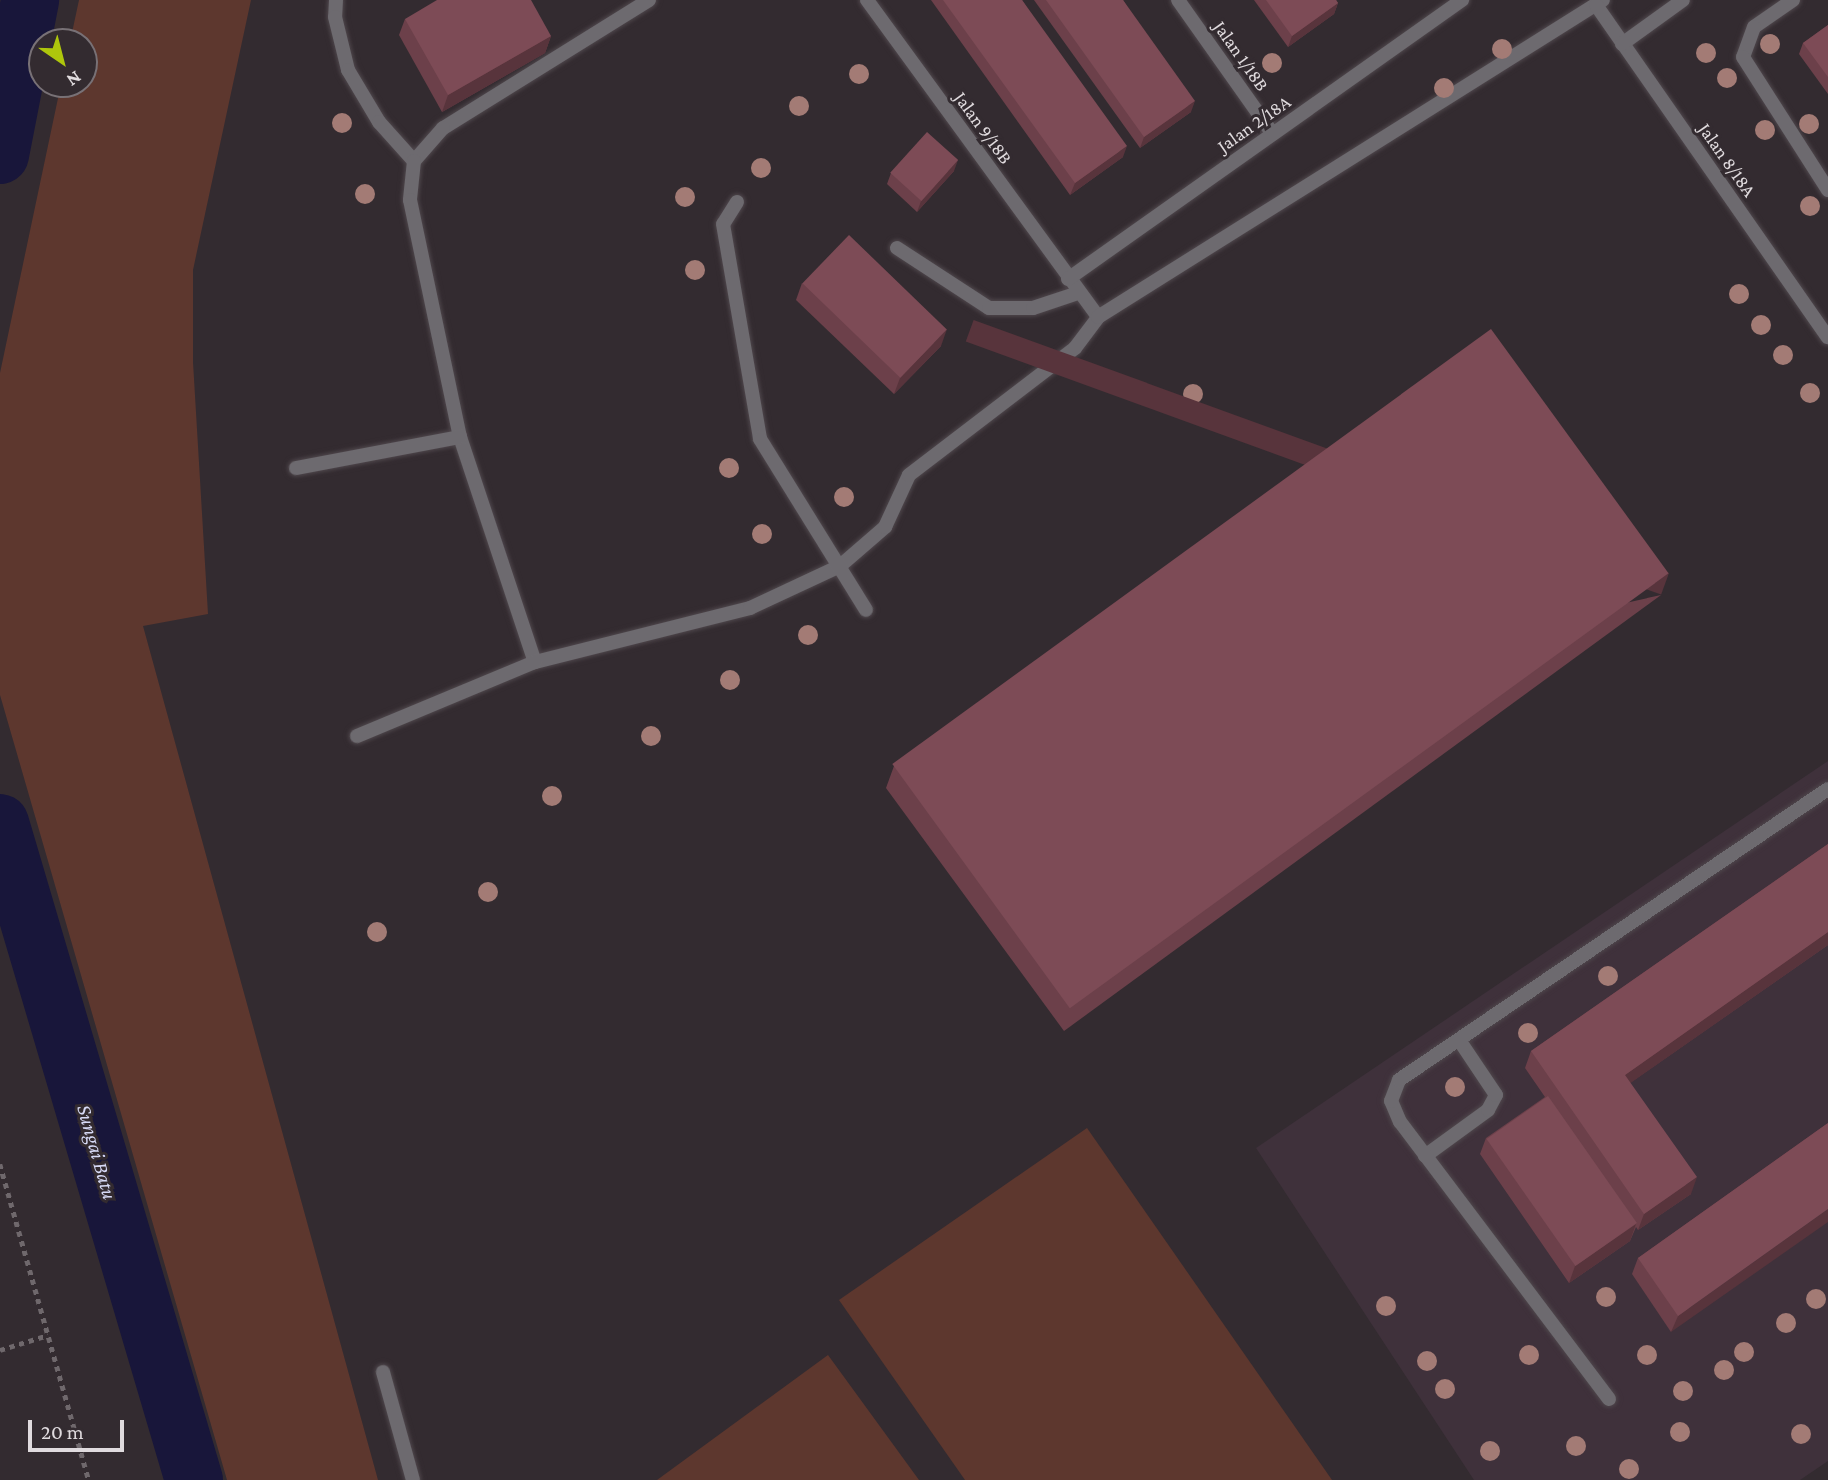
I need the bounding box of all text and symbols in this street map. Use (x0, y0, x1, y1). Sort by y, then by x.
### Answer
street label: Jalan 1/18B (1208, 16, 1274, 96)
north arrow (28, 28, 98, 98)
text: N (63, 67, 86, 91)
street label: Jalan 9/18B (949, 87, 1017, 169)
street label: Jalan 2/18A (1213, 91, 1295, 157)
street label: Jalan 8/18A (1693, 119, 1761, 201)
water label: Sungai Batu (71, 1102, 123, 1202)
scale bar (32, 1406, 128, 1450)
text: 20 m (41, 1420, 84, 1444)

